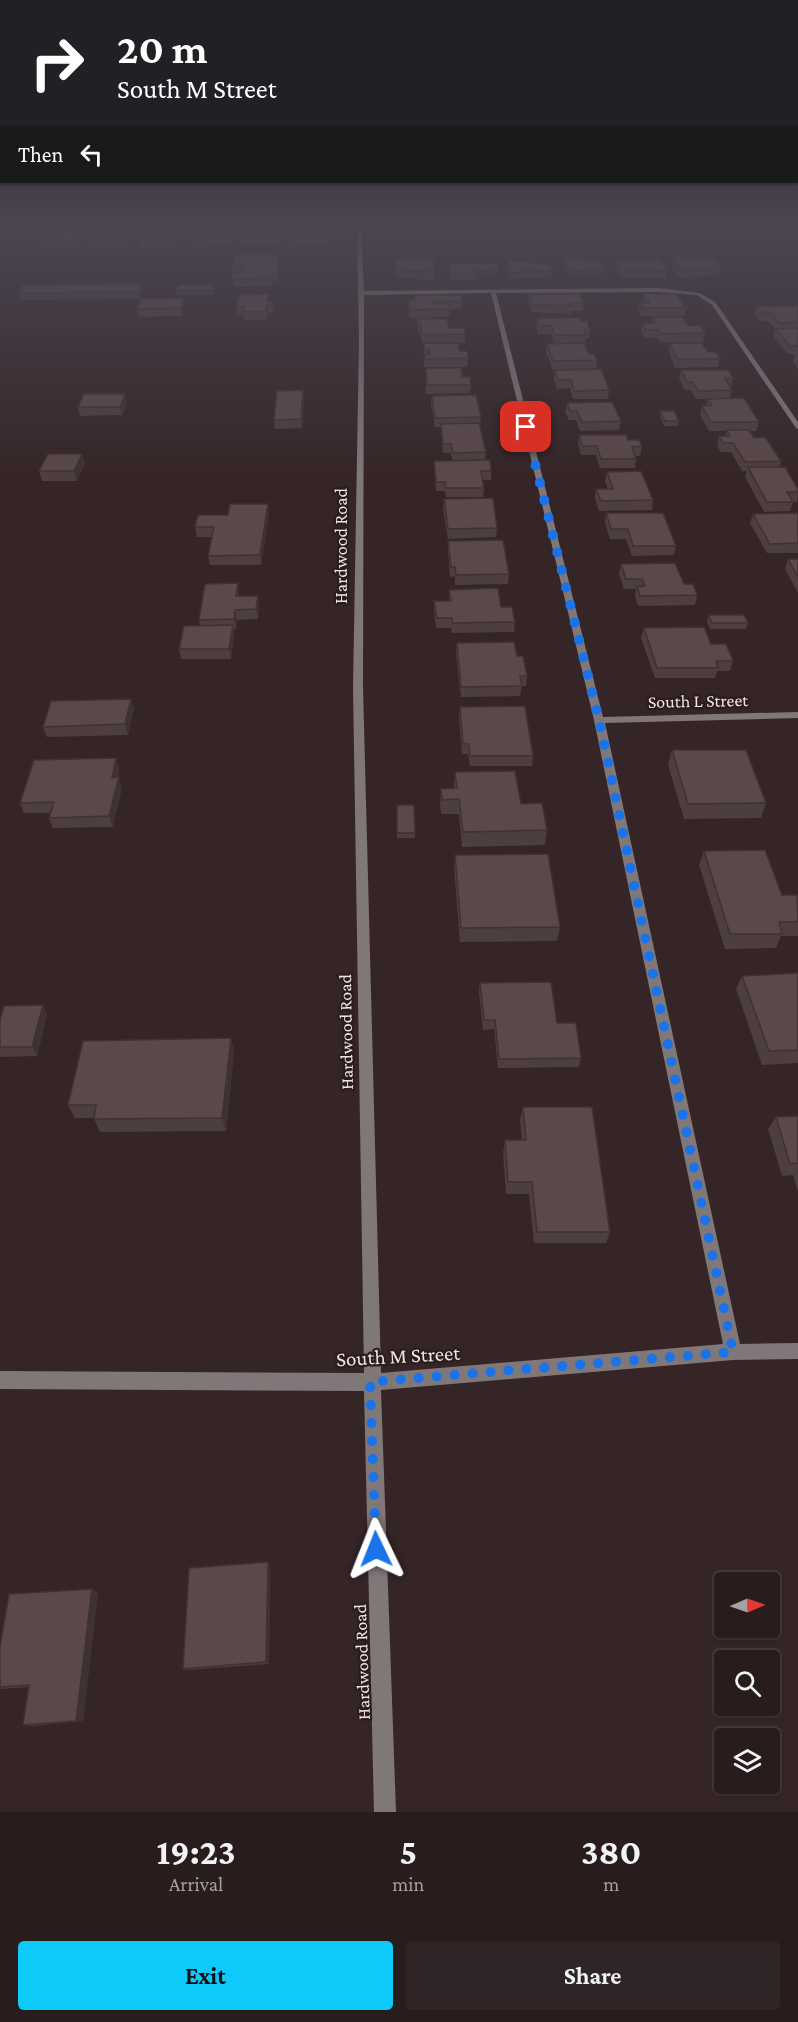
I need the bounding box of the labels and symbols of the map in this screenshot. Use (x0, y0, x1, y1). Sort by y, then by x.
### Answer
pin (500, 401, 551, 452)
street label: Hardwood Road (331, 488, 351, 604)
street label: South L Street (648, 690, 749, 712)
street label: Hardwood Road (335, 973, 357, 1090)
street label: South M Street (335, 1341, 462, 1371)
position arrow (344, 1517, 408, 1581)
north arrow (714, 1572, 780, 1638)
street label: Hardwood Road (350, 1603, 374, 1720)

